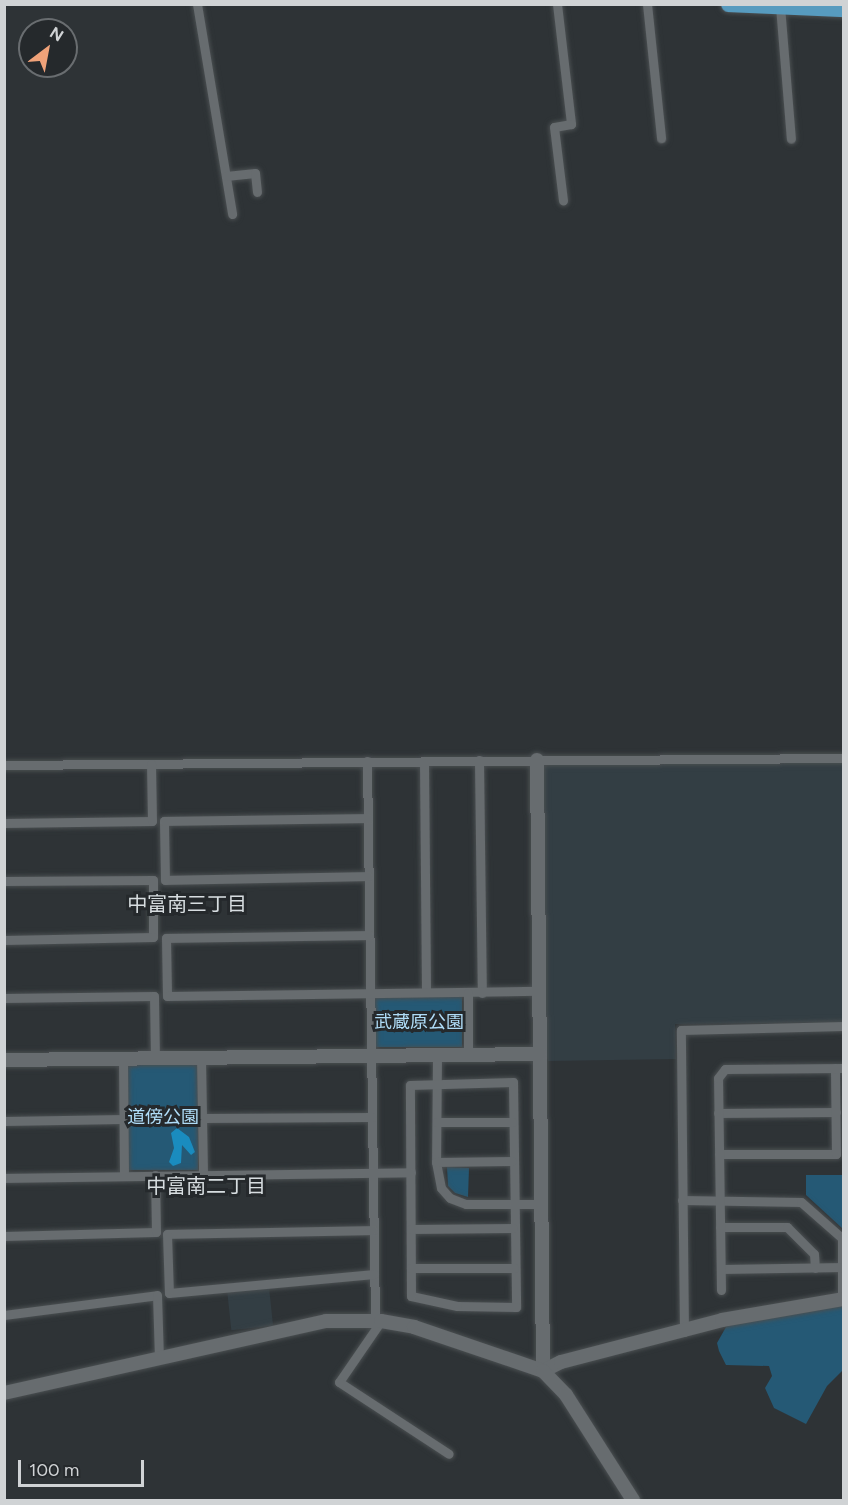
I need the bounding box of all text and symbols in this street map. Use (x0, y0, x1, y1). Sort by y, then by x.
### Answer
north arrow (18, 18, 78, 78)
text: N (46, 23, 67, 45)
district label: 中富南三丁目 (127, 892, 247, 916)
park label: 武蔵原公園 (374, 1011, 464, 1033)
park label: 道傍公園 (127, 1106, 199, 1128)
district label: 中富南二丁目 (146, 1174, 266, 1198)
scale bar (21, 1448, 147, 1486)
text: 100 m (29, 1459, 79, 1481)

